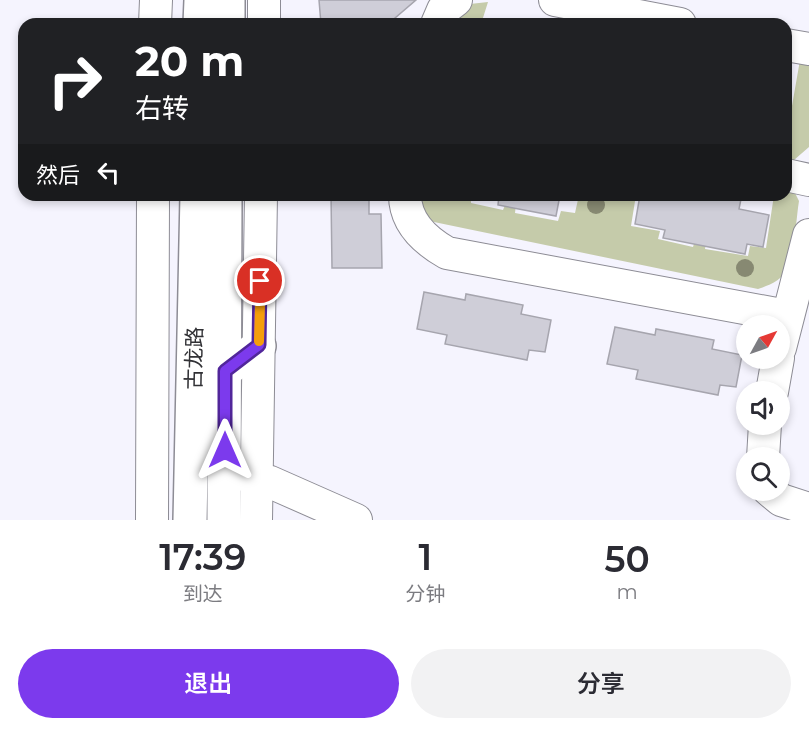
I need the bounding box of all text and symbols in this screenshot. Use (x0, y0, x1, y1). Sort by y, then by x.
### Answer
text: 20 m (135, 35, 244, 87)
icon: right (36, 42, 114, 120)
text: 右转 (135, 92, 189, 125)
icon: left (92, 156, 125, 189)
text: 然后 (36, 162, 80, 189)
pin (234, 255, 285, 306)
icon: arrive (243, 264, 276, 297)
north arrow (736, 315, 790, 369)
map controls (736, 315, 790, 501)
street label: 古龙路 (181, 326, 207, 390)
button: sound (736, 381, 790, 435)
position arrow (193, 418, 257, 482)
button: search (736, 447, 790, 501)
text: 17:39 (159, 535, 246, 579)
text: 1 (419, 535, 432, 579)
text: 50 (605, 537, 650, 581)
text: m (617, 580, 638, 604)
text: 到达 (183, 582, 223, 606)
text: 分钟 (405, 582, 445, 606)
button: 退出 (18, 649, 399, 718)
button: 分享 (411, 649, 791, 718)

